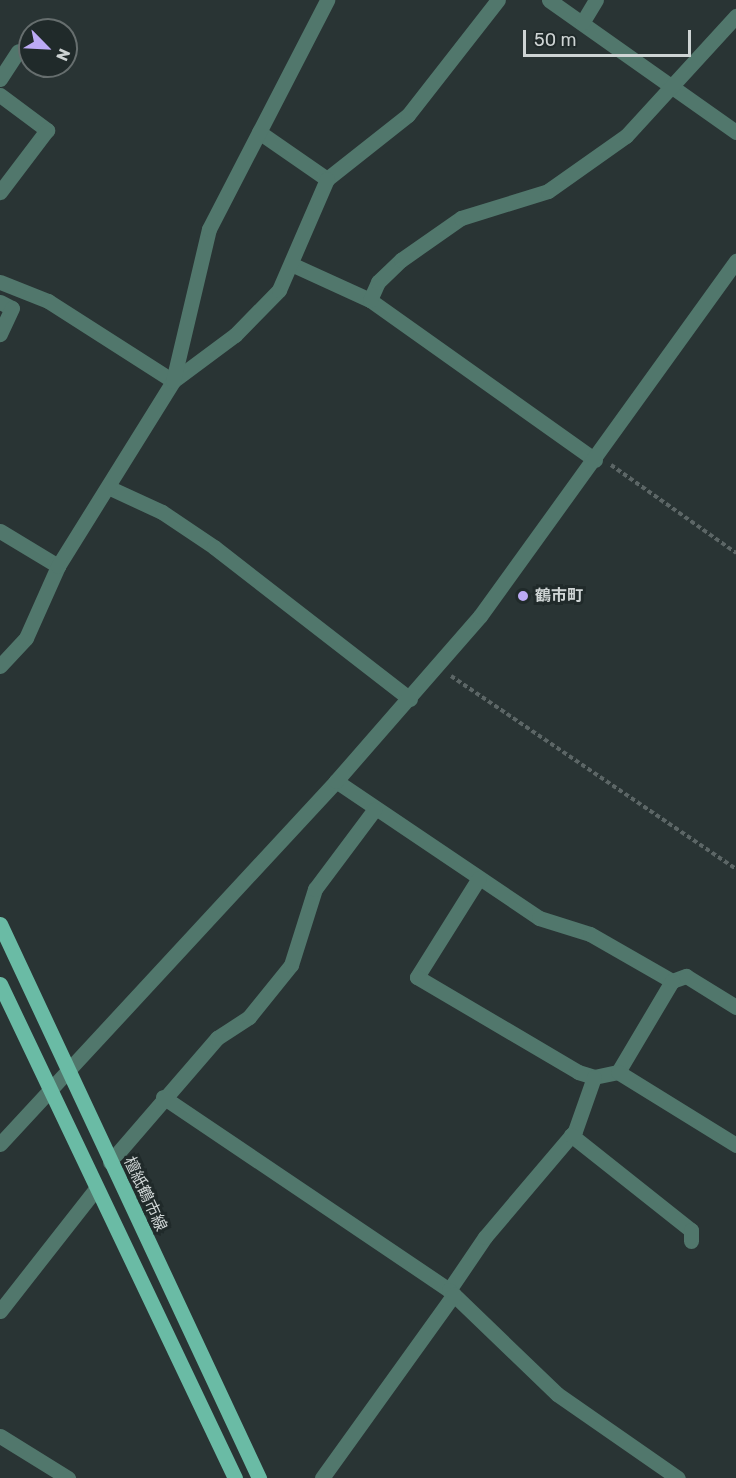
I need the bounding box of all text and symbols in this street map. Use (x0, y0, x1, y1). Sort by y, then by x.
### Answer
north arrow (18, 18, 78, 78)
scale bar (526, 18, 694, 56)
text: 50 m (534, 29, 577, 51)
text: N (52, 46, 74, 64)
place label: 鶴市町 (535, 586, 583, 606)
marker: 鶴市町 (516, 589, 530, 603)
street label: 檀紙鶴市線 (119, 1154, 171, 1234)

